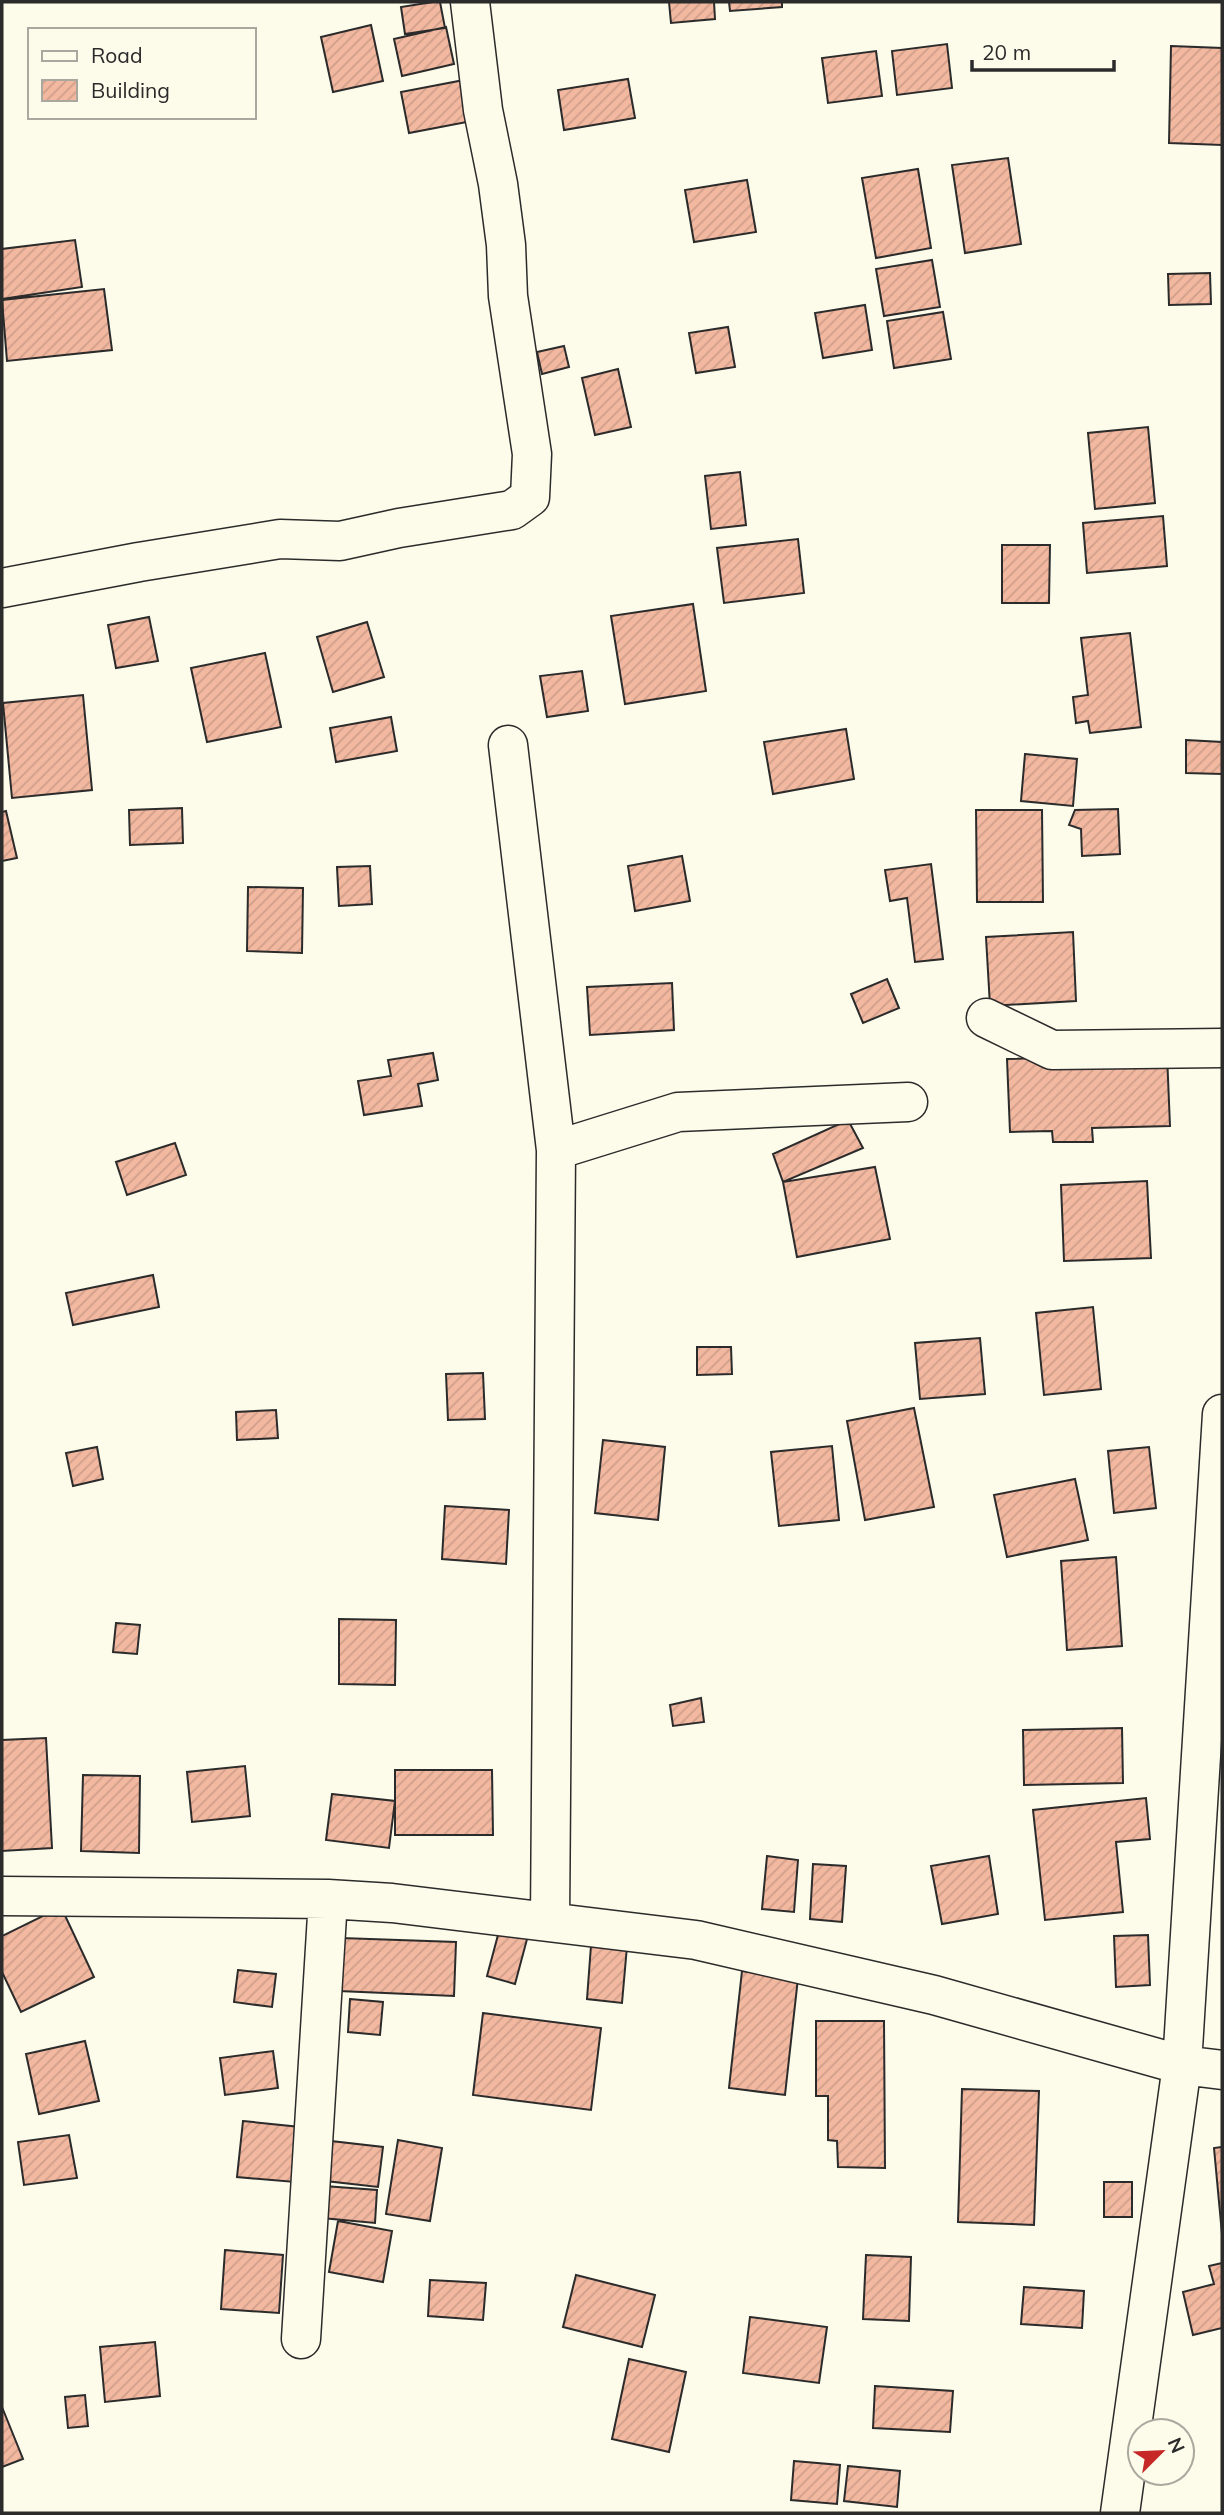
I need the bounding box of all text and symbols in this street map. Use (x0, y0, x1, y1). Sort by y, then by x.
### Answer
legend (28, 28, 256, 119)
scale bar (972, 28, 1114, 72)
text: 20 m (982, 39, 1031, 65)
text: Road (91, 42, 142, 68)
text: Building (91, 77, 170, 103)
north arrow (1126, 2417, 1196, 2487)
text: N (1163, 2434, 1190, 2457)

